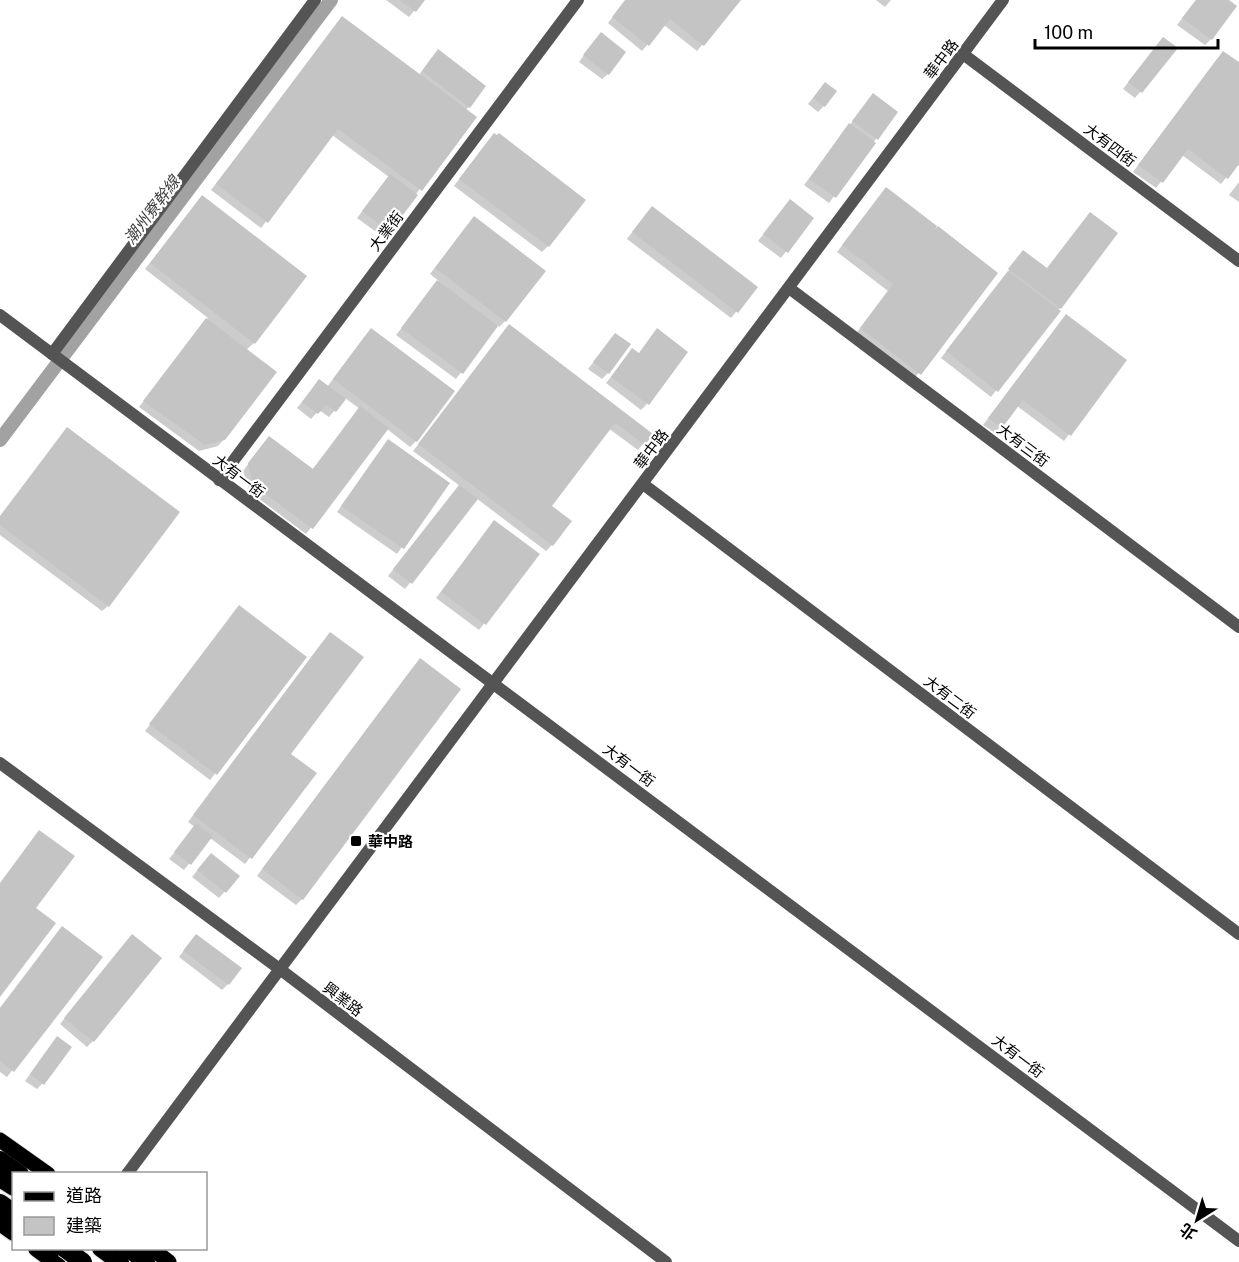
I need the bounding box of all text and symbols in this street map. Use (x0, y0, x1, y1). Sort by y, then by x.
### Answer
scale bar (1035, 12, 1218, 50)
text: 100 m (1044, 22, 1093, 43)
street label: 華中路 (921, 36, 961, 82)
street label: 大有四街 (1081, 120, 1139, 170)
water label: 潮州寮幹線 (120, 171, 185, 248)
street label: 大業街 (366, 208, 406, 254)
street label: 大有三街 (994, 420, 1052, 470)
street label: 華中路 (631, 426, 671, 472)
street label: 大有一街 (210, 451, 268, 501)
street label: 大有二街 (921, 672, 979, 722)
street label: 大有一街 (600, 740, 658, 790)
place label: 華中路 (368, 833, 413, 850)
marker: 華中路 (349, 834, 363, 848)
street label: 興業路 (320, 979, 366, 1019)
street label: 大有一街 (989, 1031, 1047, 1081)
legend (12, 1172, 207, 1250)
text: 道路 (66, 1185, 102, 1206)
north arrow (1167, 1190, 1227, 1250)
text: 建築 (66, 1215, 102, 1236)
text: 北 (1176, 1219, 1200, 1244)

